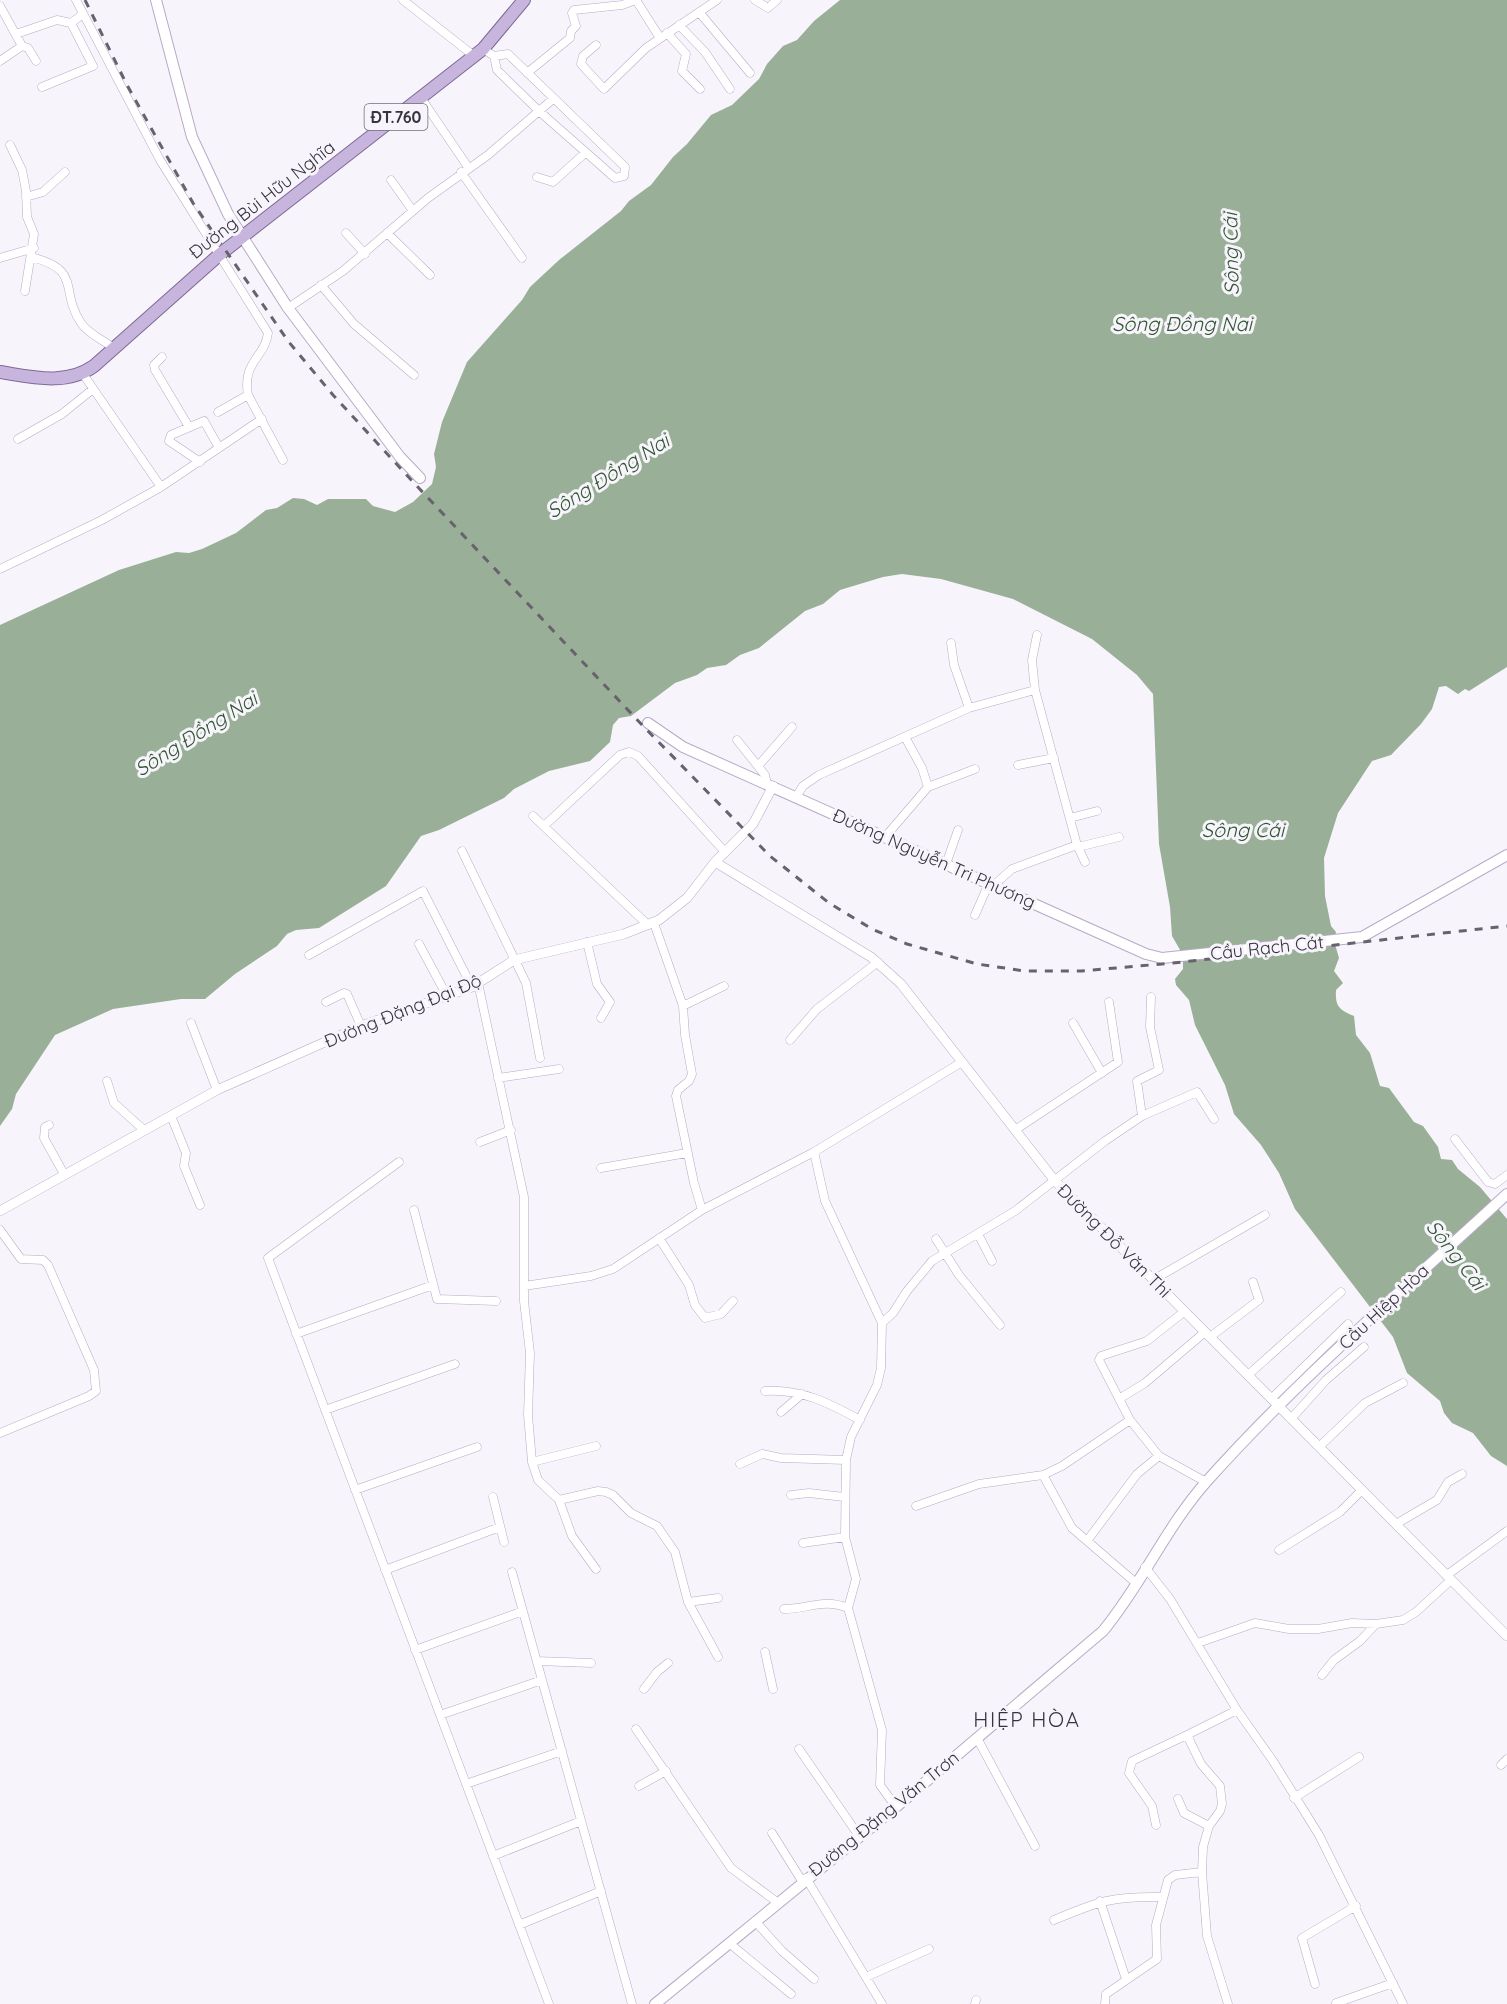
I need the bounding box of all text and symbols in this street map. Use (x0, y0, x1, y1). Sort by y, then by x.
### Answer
road number: ĐT.760 (364, 104, 428, 130)
street label: Đường Bùi Hữu Nghĩa (184, 135, 339, 264)
water label: Sông Cái (1217, 210, 1244, 295)
water label: Sông Đồng Nai (1112, 311, 1255, 336)
water label: Sông Đồng Nai (542, 427, 676, 523)
water label: Sông Đồng Nai (130, 685, 264, 781)
street label: Đường Nguyễn Tri Phương (829, 803, 1039, 914)
water label: Sông Cái (1202, 817, 1287, 842)
street label: Cầu Rạch Cát (1209, 930, 1325, 965)
street label: Đường Đặng Đại Độ (321, 969, 485, 1053)
street label: Đường Đỗ Văn Thi (1052, 1179, 1176, 1303)
water label: Sông Cái (1421, 1215, 1493, 1297)
street label: Cầu Hiệp Hòa (1334, 1259, 1434, 1354)
district label: HIỆP HÒA (973, 1706, 1081, 1732)
street label: Đường Đặng Văn Trơn (804, 1746, 964, 1881)

